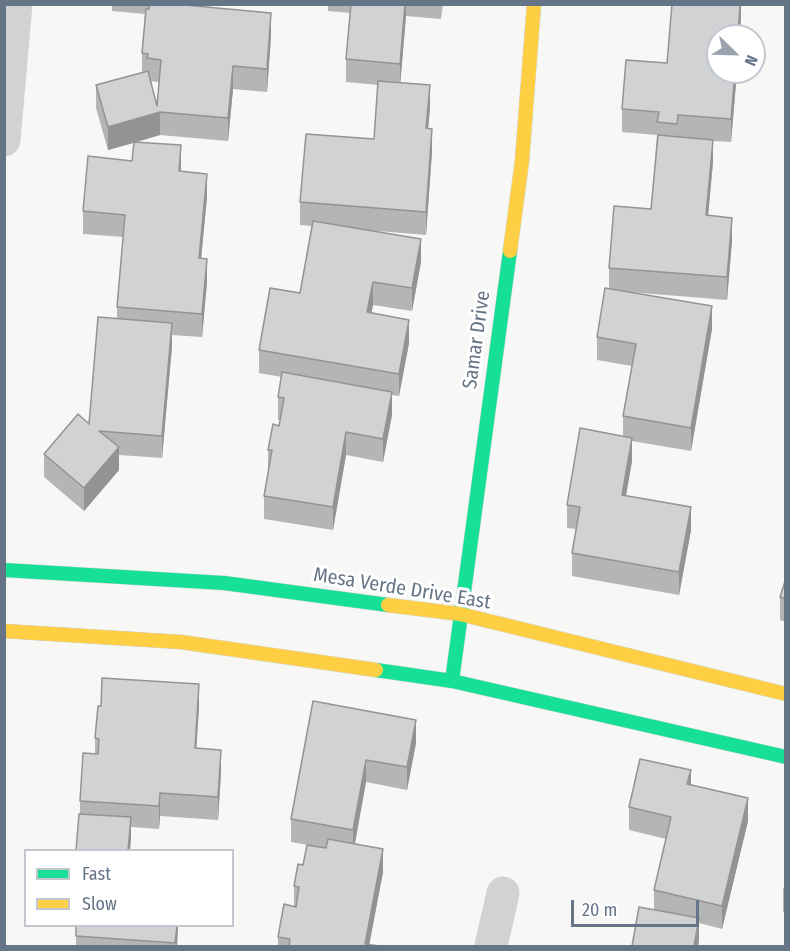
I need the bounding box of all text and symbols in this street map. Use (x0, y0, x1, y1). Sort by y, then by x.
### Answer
north arrow (706, 24, 766, 84)
text: N (741, 52, 762, 69)
street label: Samar Drive (458, 289, 496, 391)
street label: Mesa Verde Drive East (312, 563, 492, 615)
legend (24, 849, 234, 927)
text: Fast (82, 863, 111, 885)
scale bar (574, 888, 702, 926)
text: Slow (82, 893, 117, 915)
text: 20 m (582, 899, 617, 921)

